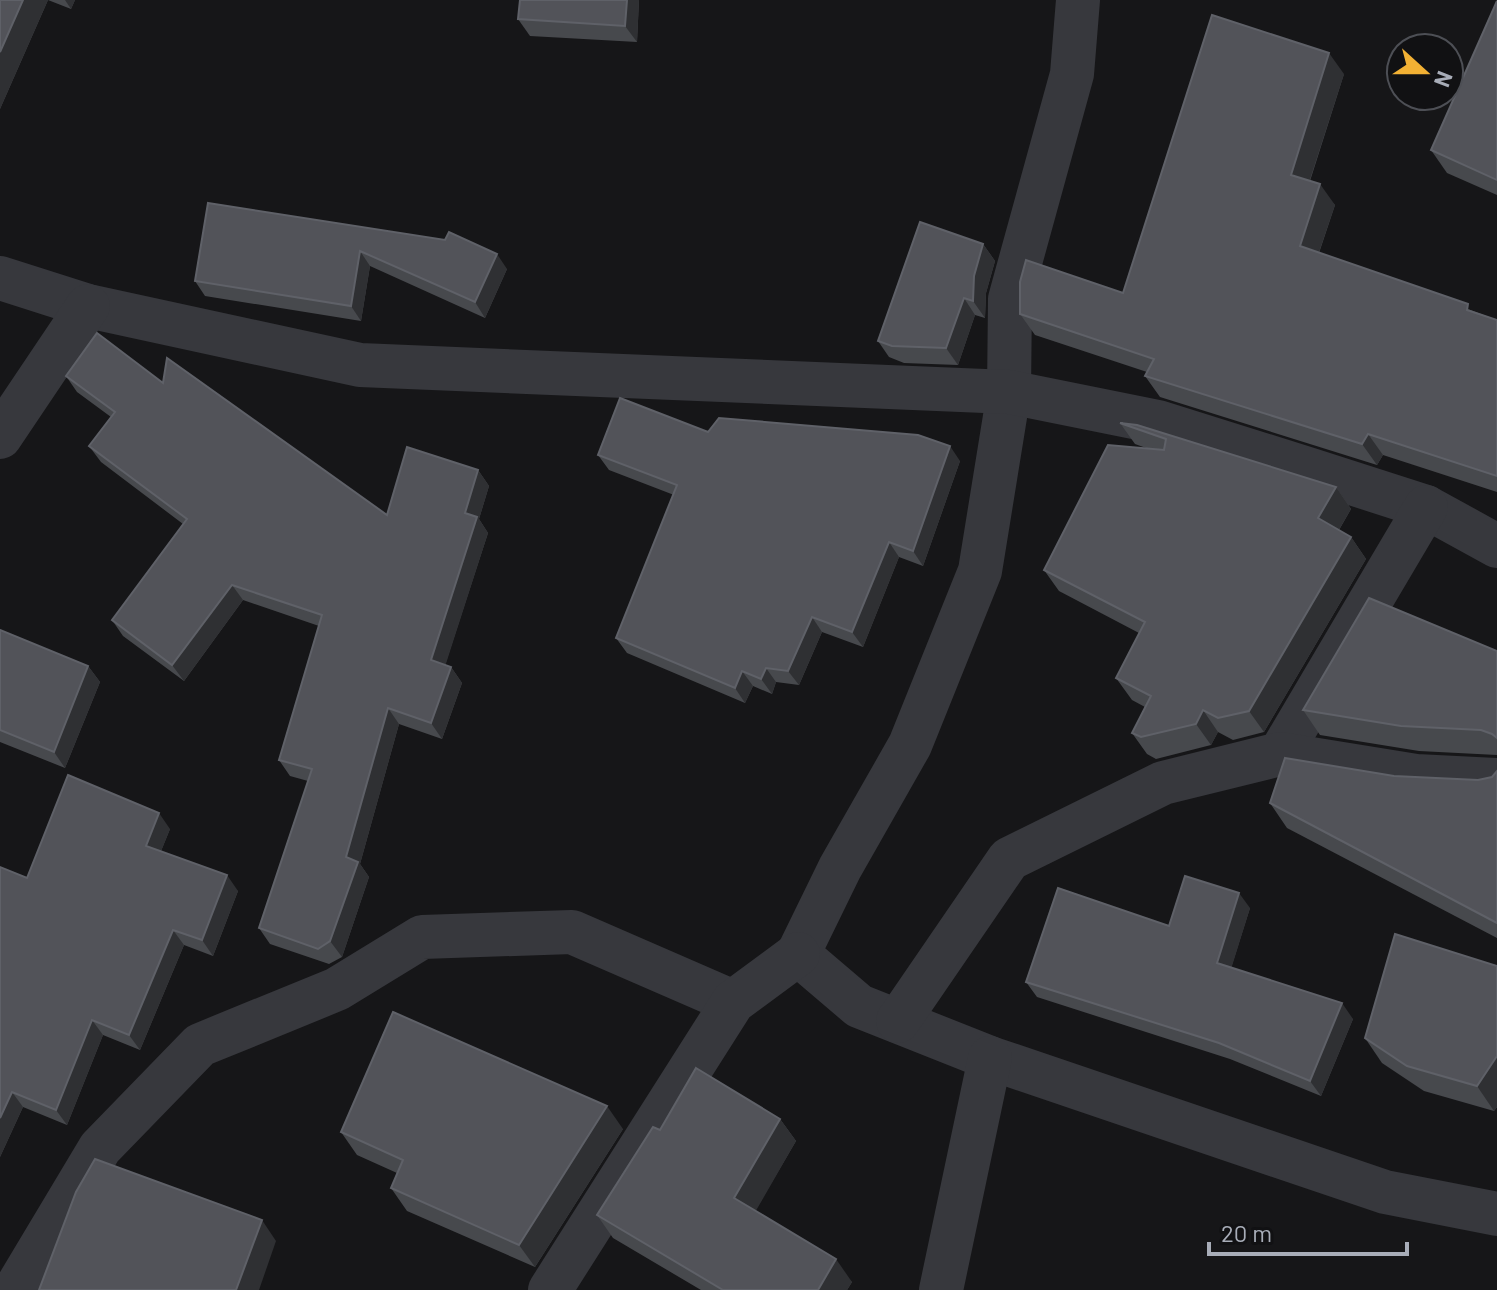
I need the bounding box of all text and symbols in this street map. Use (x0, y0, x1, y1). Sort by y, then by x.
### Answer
north arrow (1385, 32, 1465, 112)
text: N (1430, 68, 1459, 91)
scale bar (1209, 1206, 1407, 1256)
text: 20 m (1221, 1218, 1272, 1247)

